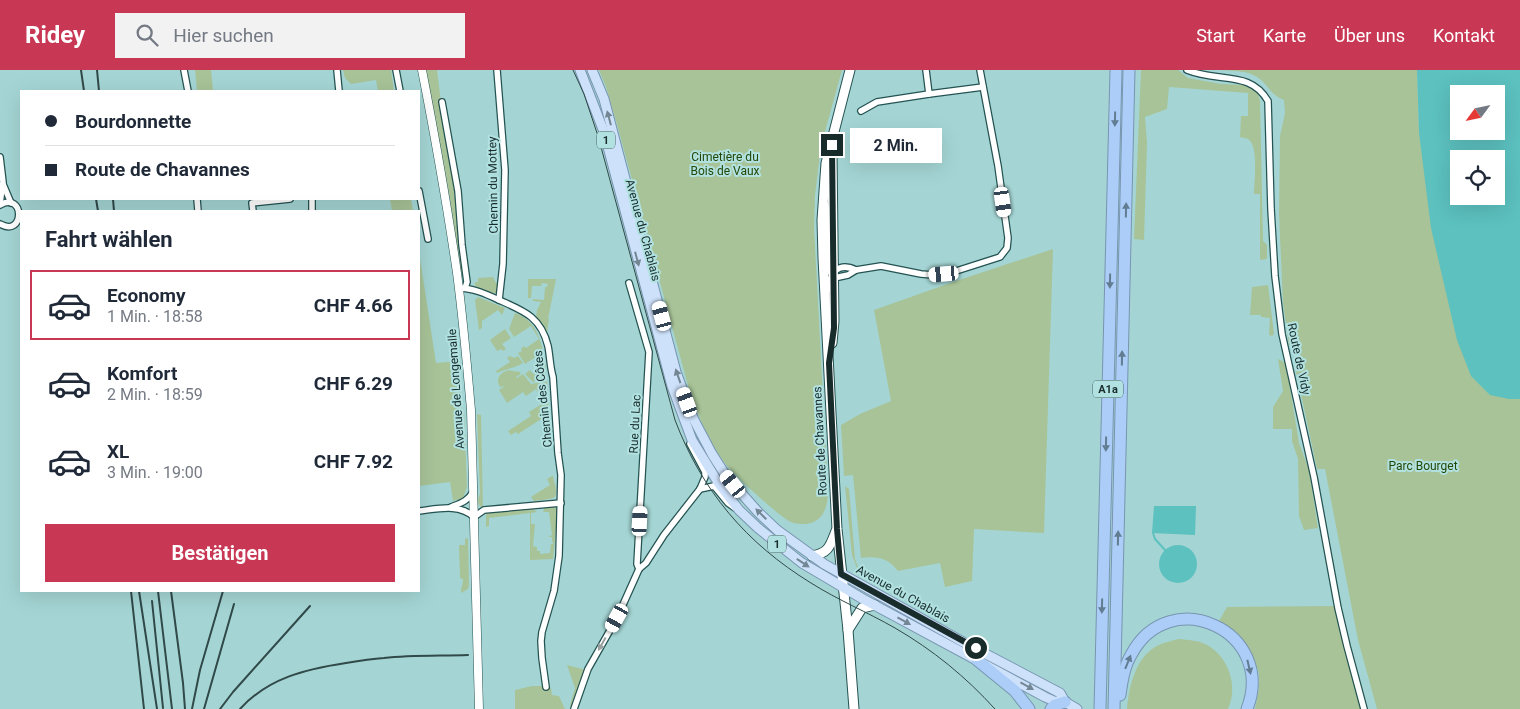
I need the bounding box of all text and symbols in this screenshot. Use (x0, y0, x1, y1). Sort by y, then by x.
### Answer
search box (115, 13, 465, 58)
text: Ridey (25, 21, 85, 49)
icon: search (133, 21, 161, 49)
text: Hier suchen (173, 24, 274, 47)
text: Start (1196, 25, 1235, 46)
text: Karte (1263, 25, 1306, 46)
text: Über uns (1334, 25, 1405, 46)
text: Kontakt (1433, 25, 1495, 46)
north arrow (1450, 85, 1505, 140)
map controls (1450, 85, 1505, 205)
text: Bourdonnette (75, 110, 191, 133)
one-way arrow (604, 110, 612, 125)
one-way arrow (1110, 111, 1118, 127)
callout: 2 Min. (850, 128, 942, 162)
road number: 1 (597, 132, 615, 148)
route end (821, 134, 843, 156)
street label: Chemin du Mottey (485, 136, 501, 234)
text: 2 Min. (873, 136, 919, 155)
park label: Cimetière du Bois de Vaux (691, 150, 760, 178)
button: locate (1450, 150, 1505, 205)
text: Route de Chavannes (75, 158, 250, 181)
street label: Avenue du Chablais (623, 178, 663, 282)
car (993, 186, 1012, 218)
one-way arrow (1122, 202, 1130, 218)
text: Fahrt wählen (45, 227, 173, 252)
one-way arrow (633, 251, 641, 266)
car (928, 265, 959, 283)
one-way arrow (1106, 273, 1114, 289)
icon: car (47, 283, 92, 328)
text: Economy (107, 284, 186, 307)
text: CHF 4.66 (314, 294, 393, 317)
car (650, 300, 673, 332)
text: 1 Min. · 18:58 (107, 307, 203, 326)
street label: Route de Vidy (1285, 322, 1314, 397)
street label: Avenue de Longemalle (445, 328, 467, 450)
street label: Chemin des Côtes (531, 350, 555, 448)
one-way arrow (1118, 350, 1126, 366)
icon: car (47, 361, 92, 406)
text: Komfort (107, 362, 177, 385)
one-way arrow (674, 369, 681, 384)
text: CHF 6.29 (314, 372, 393, 395)
road number: A1a (1093, 380, 1123, 398)
text: 2 Min. · 18:59 (107, 385, 203, 404)
car (674, 385, 699, 419)
street label: Route de Chavannes (810, 386, 830, 496)
street label: Rue du Lac (626, 394, 644, 454)
one-way arrow (1102, 436, 1110, 452)
icon: car (47, 439, 92, 484)
text: XL (107, 440, 129, 463)
text: CHF 7.92 (314, 450, 393, 473)
park label: Parc Bourget (1388, 459, 1458, 473)
text: 3 Min. · 19:00 (107, 463, 203, 482)
car (717, 468, 748, 500)
car (631, 506, 648, 536)
one-way arrow (755, 508, 767, 520)
button: Bestätigen (45, 524, 395, 582)
one-way arrow (1114, 530, 1122, 546)
road number: 1 (768, 536, 786, 552)
one-way arrow (797, 559, 810, 568)
street label: Avenue du Chablais (854, 562, 952, 626)
one-way arrow (1098, 598, 1106, 614)
car (603, 601, 630, 635)
one-way arrow (896, 617, 911, 625)
one-way arrow (598, 637, 606, 652)
route start (965, 637, 987, 659)
one-way arrow (1124, 654, 1132, 669)
one-way arrow (1245, 659, 1253, 675)
one-way arrow (1020, 682, 1034, 690)

